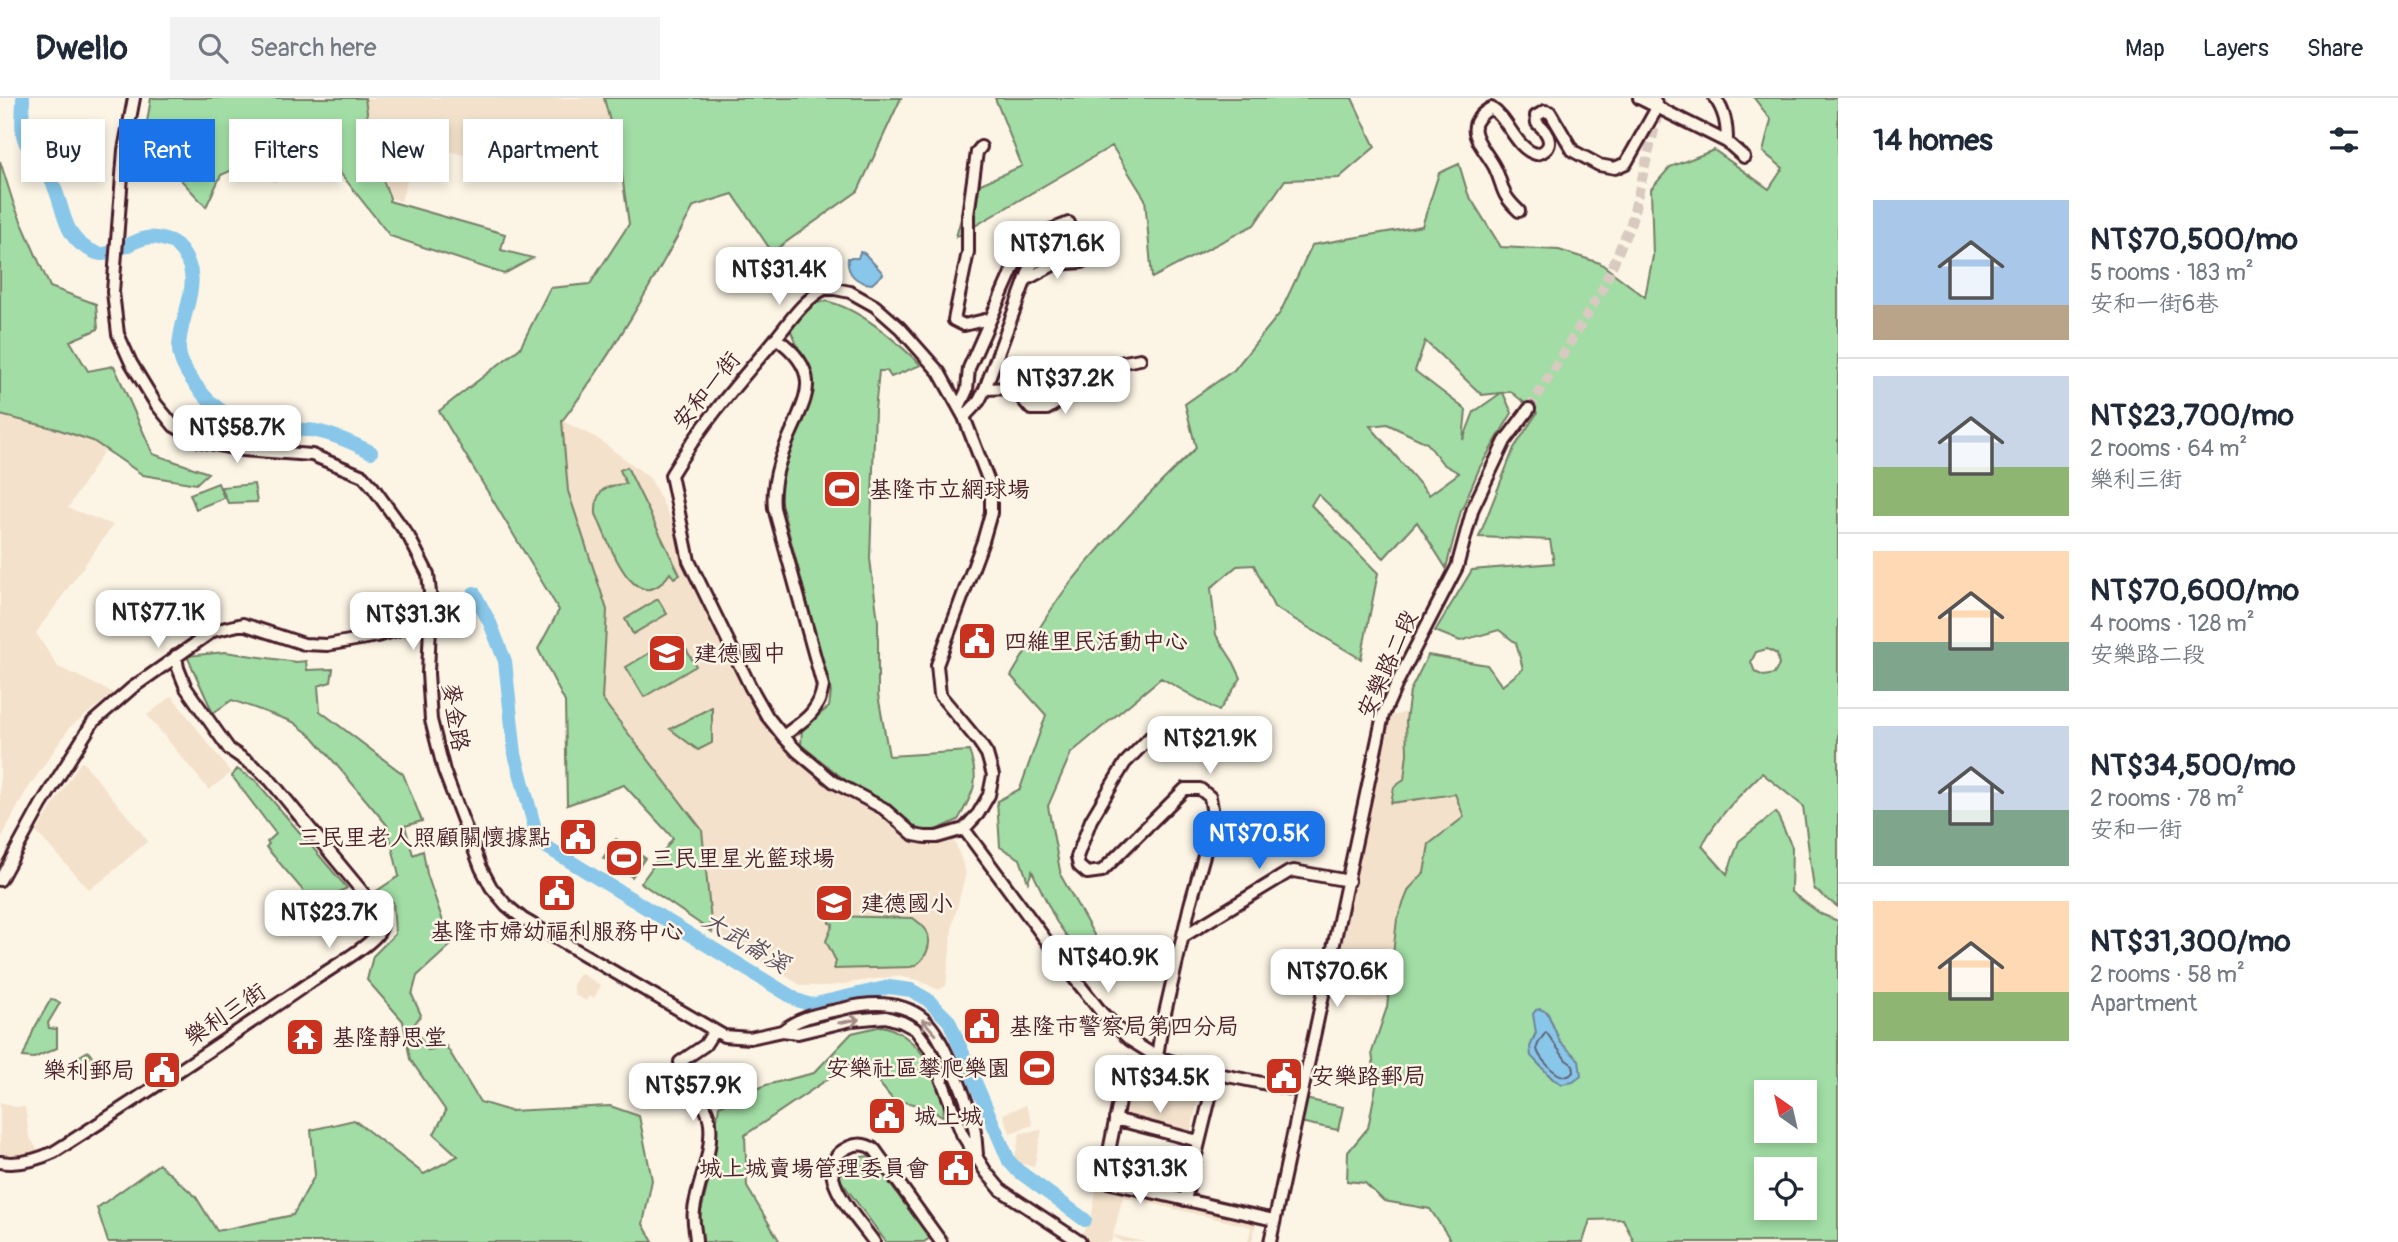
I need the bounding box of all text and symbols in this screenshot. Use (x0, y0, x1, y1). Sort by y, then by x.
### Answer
search box (170, 17, 660, 80)
text: Dwello (35, 28, 128, 69)
icon: search (194, 29, 232, 67)
text: Search here (250, 32, 377, 64)
text: Map (2125, 34, 2165, 63)
text: Layers (2203, 34, 2269, 63)
text: Share (2307, 34, 2363, 63)
chip: Buy (21, 119, 105, 182)
chip: Rent (119, 119, 215, 182)
chip: Filters (229, 119, 342, 182)
chip: New (356, 119, 449, 182)
chip: Apartment (463, 119, 623, 182)
icon: filters (2325, 121, 2363, 159)
text: 14 homes (1873, 122, 1993, 159)
text: NT$70,500/mo (2090, 221, 2298, 258)
pin: NT$71.6K (985, 222, 1129, 281)
icon: home (1929, 228, 2013, 312)
text: NT$71.6K (1010, 229, 1104, 258)
pin: NT$31.4K (707, 248, 851, 307)
text: NT$31.4K (732, 255, 826, 284)
text: 5 rooms · 183 m² (2090, 258, 2254, 287)
text: 安和一街6巷 (2090, 289, 2218, 318)
street label: 安和一街 (666, 345, 747, 435)
pin: NT$37.2K (993, 356, 1137, 416)
text: NT$37.2K (1016, 364, 1114, 393)
text: NT$23,700/mo (2090, 397, 2294, 434)
icon: home (1929, 404, 2013, 488)
pin: NT$58.7K (165, 406, 309, 465)
text: NT$58.7K (189, 413, 285, 442)
text: 2 rooms · 64 m² (2090, 434, 2247, 463)
text: 樂利三街 (2090, 465, 2182, 494)
sports icon: 基隆市立網球場 (821, 468, 863, 510)
place label: 基隆市立網球場 (869, 475, 1030, 504)
text: NT$70,600/mo (2090, 572, 2299, 609)
icon: home (1929, 579, 2013, 663)
pin: NT$77.1K (86, 590, 230, 650)
pin: NT$31.3K (341, 592, 485, 652)
text: NT$77.1K (111, 598, 205, 627)
text: NT$31.3K (366, 600, 460, 629)
street label: 安樂路二段 (1351, 606, 1424, 723)
text: 4 rooms · 128 m² (2090, 609, 2255, 638)
public building icon: 四維里民活動中心 (956, 620, 998, 662)
place label: 四維里民活動中心 (1004, 627, 1188, 656)
school or university icon: 建德國中 (646, 632, 688, 674)
place label: 建德國中 (694, 639, 786, 668)
text: 安樂路二段 (2090, 640, 2205, 669)
street label: 麥金路 (436, 681, 475, 753)
pin: NT$21.9K (1138, 716, 1282, 776)
text: NT$21.9K (1163, 724, 1257, 753)
text: NT$34,500/mo (2090, 747, 2296, 784)
icon: home (1929, 754, 2013, 838)
text: 2 rooms · 78 m² (2090, 784, 2244, 813)
pin: NT$70.5K (1187, 812, 1331, 871)
text: 安和一街 (2090, 815, 2182, 844)
public building icon: 三民里老人照顧關懷據點 (557, 816, 599, 858)
text: NT$70.5K (1209, 819, 1309, 848)
place label: 三民里老人照顧關懷據點 (298, 823, 551, 852)
sports icon: 三民里星光籃球場 (603, 837, 645, 879)
place label: 三民里星光籃球場 (651, 844, 835, 873)
public building icon: 基隆市婦幼福利服務中心 (536, 872, 578, 914)
school or university icon: 建德國小 (813, 882, 855, 924)
place label: 建德國小 (861, 889, 953, 918)
pin: NT$23.7K (257, 890, 401, 950)
text: NT$23.7K (281, 898, 377, 927)
water label: 大武崙溪 (697, 905, 796, 981)
place label: 基隆市婦幼福利服務中心 (431, 917, 684, 946)
text: NT$31,300/mo (2090, 923, 2291, 960)
icon: home (1929, 929, 2013, 1013)
pin: NT$40.9K (1036, 936, 1180, 995)
text: NT$40.9K (1058, 943, 1158, 972)
pin: NT$70.6K (1265, 950, 1409, 1009)
text: NT$70.6K (1287, 957, 1387, 986)
text: 2 rooms · 58 m² (2090, 960, 2245, 989)
street label: 樂利三街 (179, 977, 272, 1052)
text: Apartment (2090, 989, 2197, 1018)
public building icon: 基隆市警察局第四分局 (961, 1005, 1003, 1047)
place label: 基隆市警察局第四分局 (1009, 1012, 1239, 1041)
one-way arrow (837, 1014, 860, 1027)
temple icon: 基隆靜思堂 (284, 1016, 326, 1058)
one-way arrow (921, 1018, 937, 1036)
place label: 基隆靜思堂 (332, 1023, 447, 1052)
sports icon: 安樂社區攀爬樂園 (1016, 1047, 1058, 1089)
public building icon: 樂利郵局 (141, 1049, 183, 1091)
place label: 安樂社區攀爬樂園 (826, 1054, 1010, 1083)
public building icon: 安樂路郵局 (1263, 1055, 1305, 1097)
place label: 樂利郵局 (43, 1056, 135, 1085)
pin: NT$34.5K (1088, 1056, 1232, 1115)
place label: 安樂路郵局 (1311, 1062, 1426, 1091)
pin: NT$57.9K (621, 1063, 765, 1123)
text: NT$34.5K (1111, 1063, 1209, 1092)
text: NT$57.9K (645, 1071, 741, 1100)
north arrow (1754, 1080, 1816, 1143)
map controls (1754, 1080, 1817, 1220)
public building icon: 城上城 (866, 1095, 908, 1137)
place label: 城上城 (914, 1102, 983, 1131)
pin: NT$31.3K (1068, 1146, 1212, 1206)
public building icon: 城上城賣場管理委員會 (935, 1147, 977, 1189)
place label: 城上城賣場管理委員會 (699, 1154, 929, 1183)
text: NT$31.3K (1093, 1154, 1187, 1183)
button: locate (1754, 1157, 1817, 1220)

